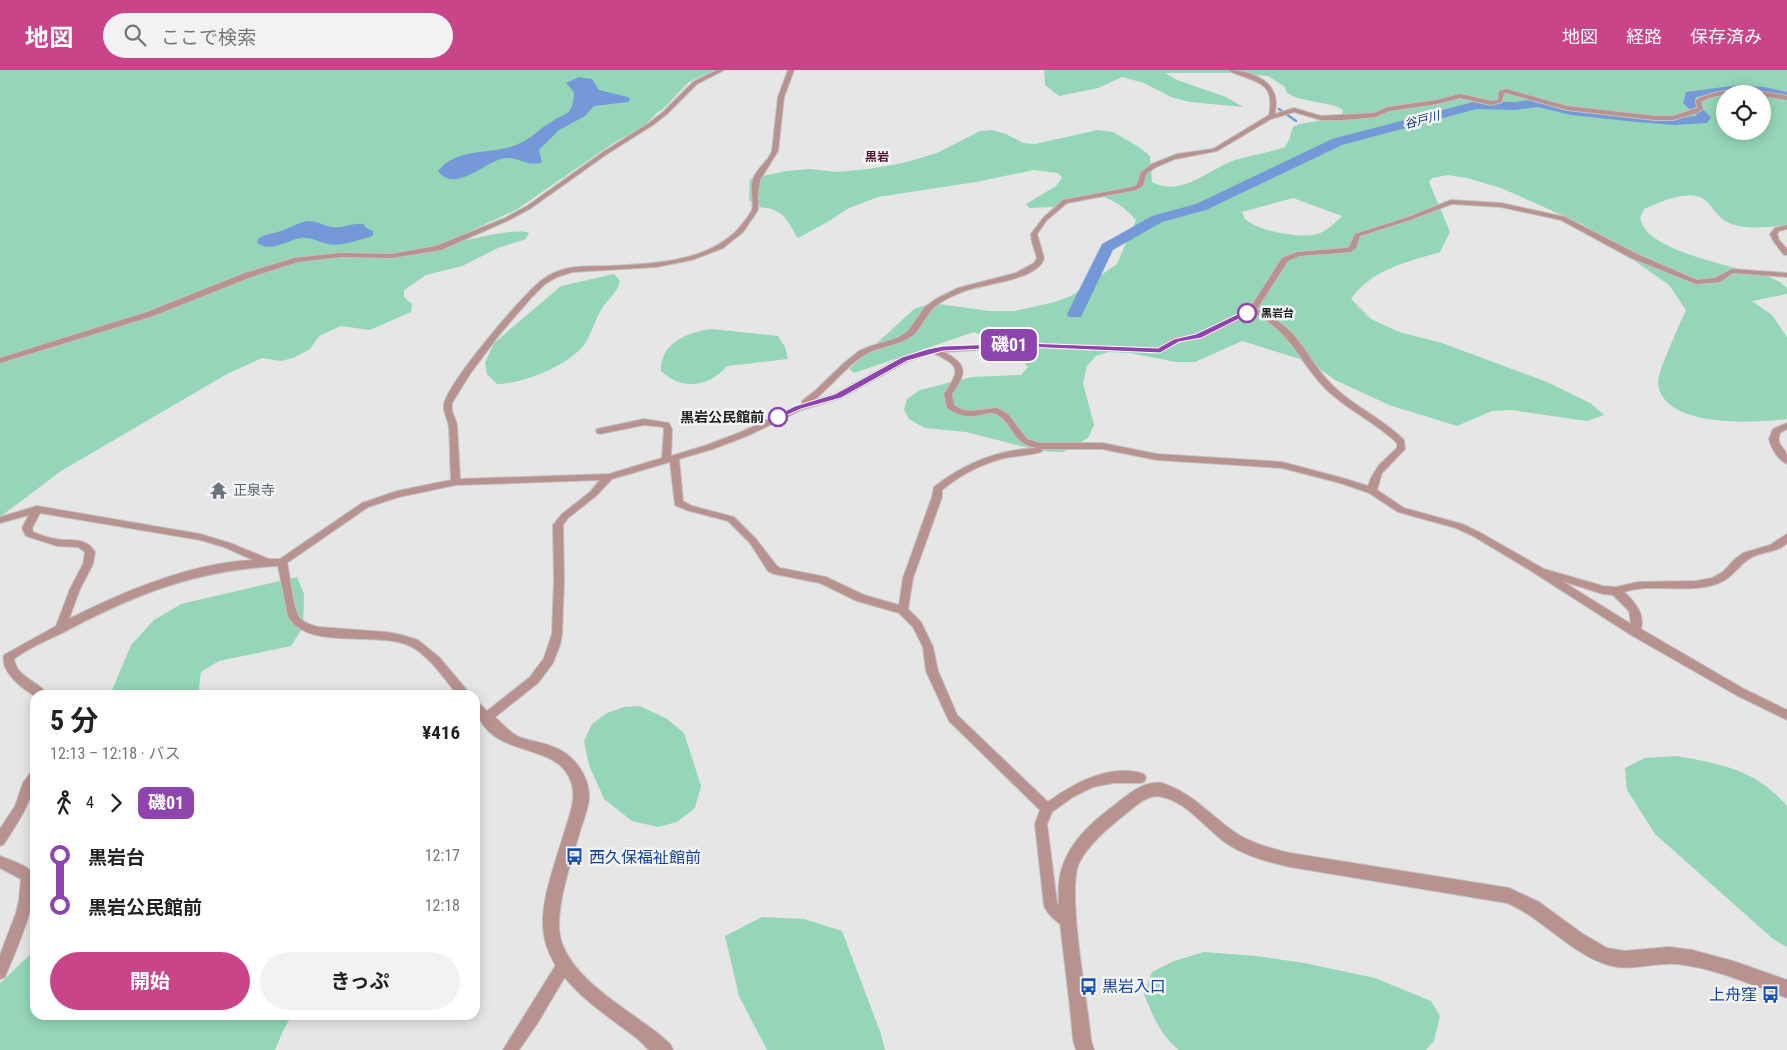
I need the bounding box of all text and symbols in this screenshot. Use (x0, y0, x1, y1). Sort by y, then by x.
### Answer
search box (103, 13, 453, 58)
icon: search (121, 21, 149, 49)
text: 地図 (25, 24, 73, 52)
text: ここで検索 (161, 26, 256, 49)
text: 地図 (1562, 26, 1598, 47)
text: 経路 (1626, 26, 1662, 47)
text: 保存済み (1690, 26, 1762, 47)
map controls (1716, 85, 1771, 140)
button: locate (1716, 85, 1771, 140)
water label: 谷戸川 (1403, 108, 1443, 131)
district label: 黒岩 (865, 150, 889, 164)
marker: 黒岩台 (1237, 303, 1257, 323)
place label: 黒岩台 (1261, 307, 1294, 320)
line badge: 磯01 (980, 329, 1038, 361)
text: 磯01 (991, 334, 1027, 355)
marker: 黒岩公民館前 (768, 407, 788, 427)
place label: 黒岩公民館前 (680, 409, 764, 425)
temple icon: 正泉寺 (209, 480, 229, 500)
place label: 正泉寺 (233, 482, 275, 498)
text: 5 分 (50, 704, 99, 737)
text: ¥416 (422, 721, 460, 744)
text: 12:13 – 12:18 · バス (50, 744, 180, 763)
icon: walk (50, 789, 78, 817)
icon: forward (102, 789, 130, 817)
text: 磯01 (148, 792, 184, 813)
text: 4 (86, 793, 94, 812)
text: 黒岩台 (88, 846, 145, 869)
text: 12:17 (425, 846, 460, 865)
bus stop icon: 西久保福祉館前 (565, 847, 585, 867)
place label: 西久保福祉館前 (589, 848, 701, 867)
text: 黒岩公民館前 (88, 896, 202, 919)
text: 12:18 (425, 896, 460, 915)
button: 開始 (50, 952, 250, 1010)
button: きっぷ (260, 952, 460, 1010)
bus stop icon: 黒岩入口 (1078, 976, 1098, 996)
place label: 黒岩入口 (1102, 977, 1166, 996)
bus stop icon: 上舟窪 (1761, 984, 1781, 1004)
place label: 上舟窪 (1709, 985, 1757, 1004)

